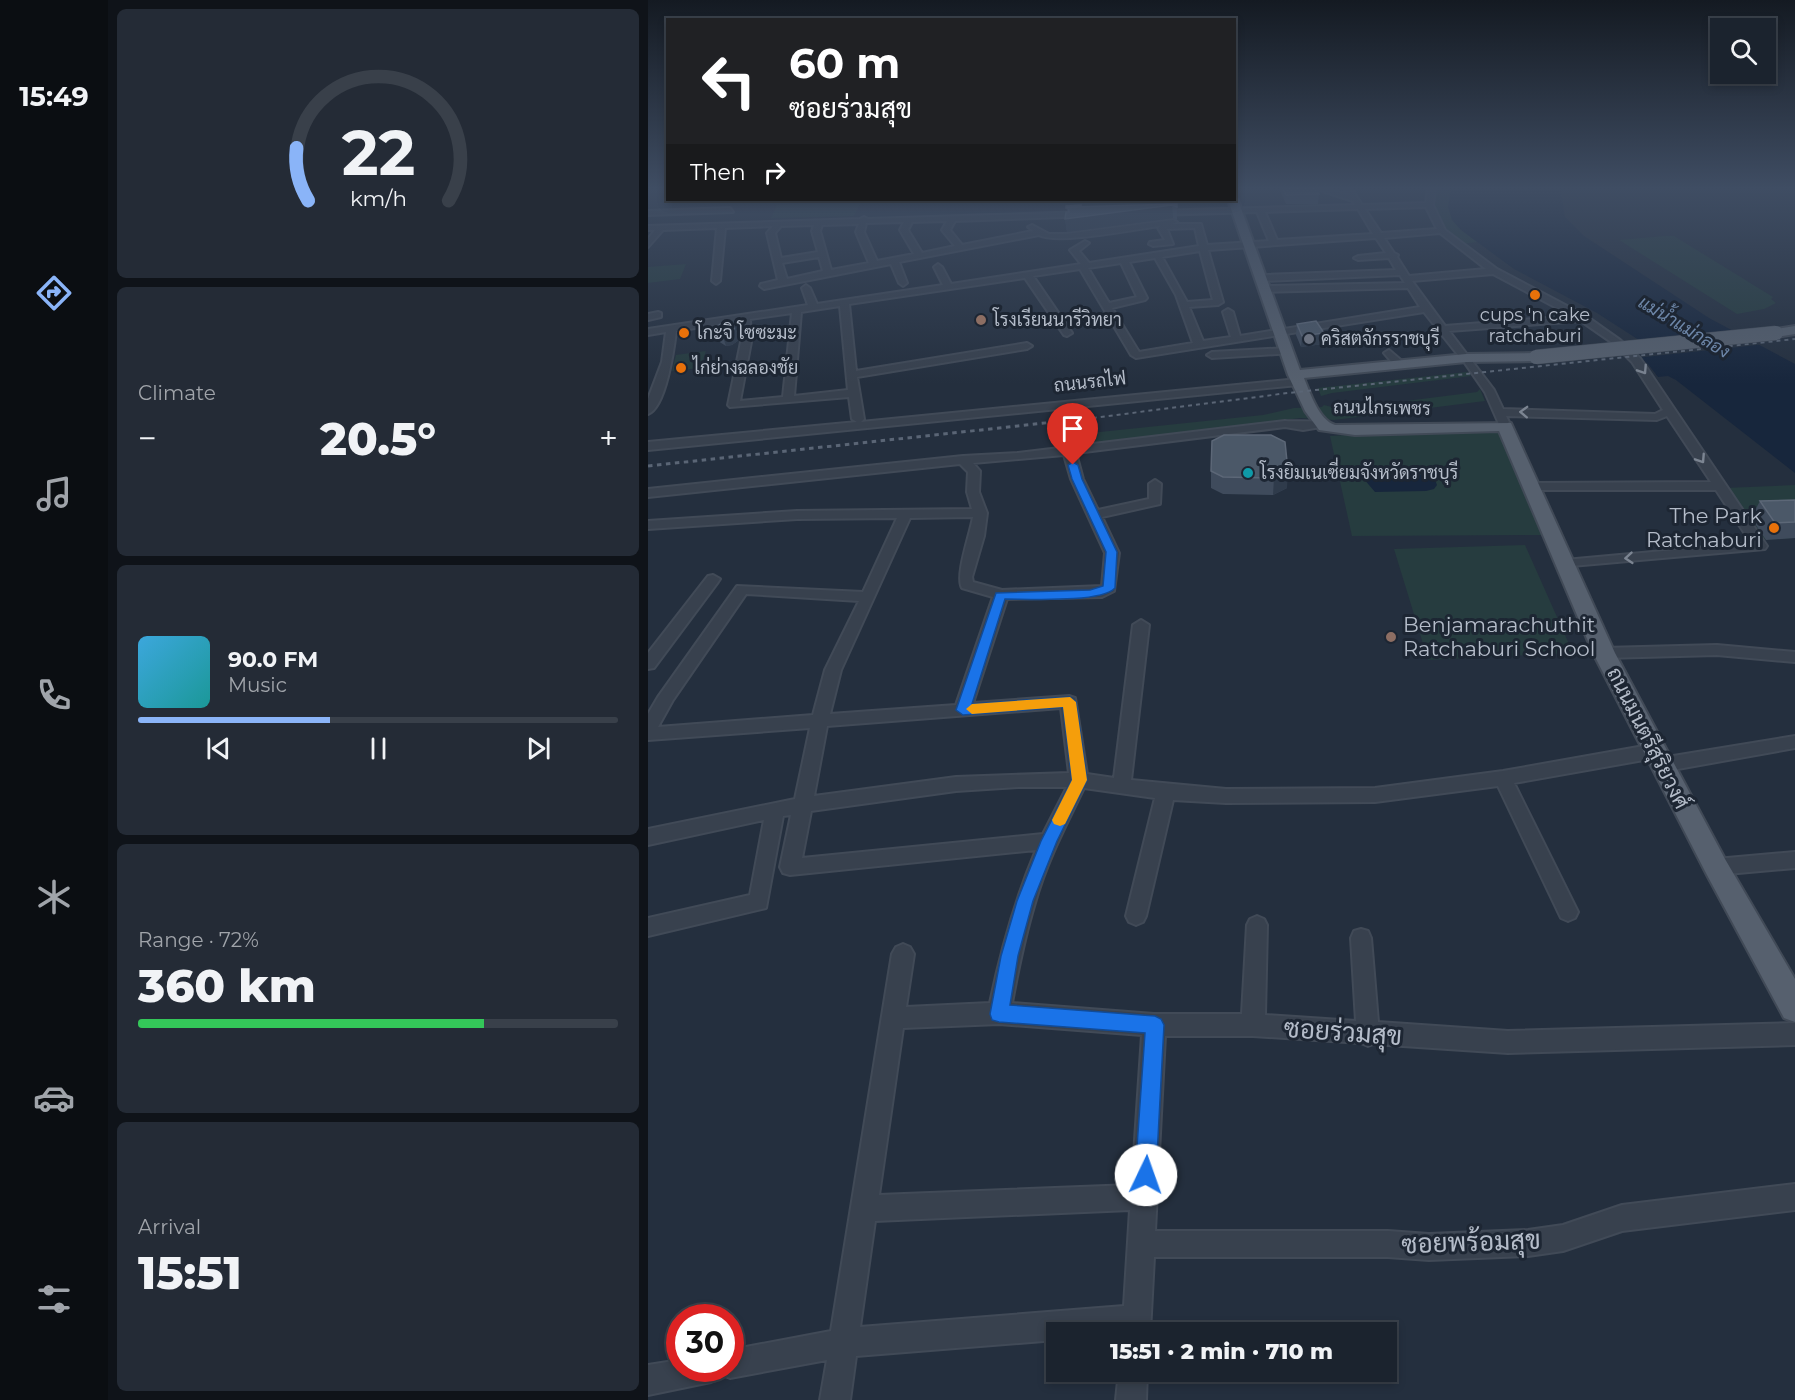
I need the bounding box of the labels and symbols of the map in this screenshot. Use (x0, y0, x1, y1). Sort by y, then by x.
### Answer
water label: แม่น้ำแม่กลอง (1634, 287, 1736, 363)
marker: cups 'n cake ratchaburi (1528, 288, 1542, 302)
place label: cups 'n cake ratchaburi (1480, 304, 1590, 347)
place label: โรงเรียนนารีวิทยา (992, 307, 1122, 331)
marker: โรงเรียนนารีวิทยา (974, 313, 988, 327)
place label: โกะจิ โซซะมะ (695, 320, 797, 344)
marker: โกะจิ โซซะมะ (677, 326, 691, 340)
place label: คริสตจักรราชบุรี (1321, 326, 1440, 351)
marker: คริสตจักรราชบุรี (1302, 332, 1316, 346)
place label: ไก่ย่างฉลองชัย (691, 355, 798, 379)
marker: ไก่ย่างฉลองชัย (674, 361, 688, 375)
one-way arrow (1636, 363, 1647, 374)
street label: ถนนรถไฟ (1053, 365, 1127, 397)
street label: ถนนไกรเพชร (1333, 394, 1431, 420)
pin (1047, 403, 1098, 465)
one-way arrow (1520, 406, 1529, 419)
one-way arrow (1694, 453, 1705, 464)
place label: โรงยิมเนเซี่ยมจังหวัดราชบุรี (1259, 457, 1459, 485)
marker: โรงยิมเนเซี่ยมจังหวัดราชบุรี (1241, 466, 1255, 480)
place label: The Park Ratchaburi (1646, 503, 1762, 552)
marker: The Park Ratchaburi (1767, 521, 1781, 535)
one-way arrow (1624, 551, 1633, 564)
place label: Benjamarachuthit Ratchaburi School (1403, 612, 1595, 661)
marker: Benjamarachuthit Ratchaburi School (1384, 630, 1398, 644)
street label: ถนนมนตรีสุริยวงศ์ (1600, 662, 1696, 814)
street label: ซอยร่วมสุข (1283, 1012, 1403, 1054)
position arrow (1114, 1143, 1178, 1207)
street label: ซอยพร้อมสุข (1401, 1224, 1541, 1262)
speed limit sign: 30 (666, 1304, 744, 1382)

